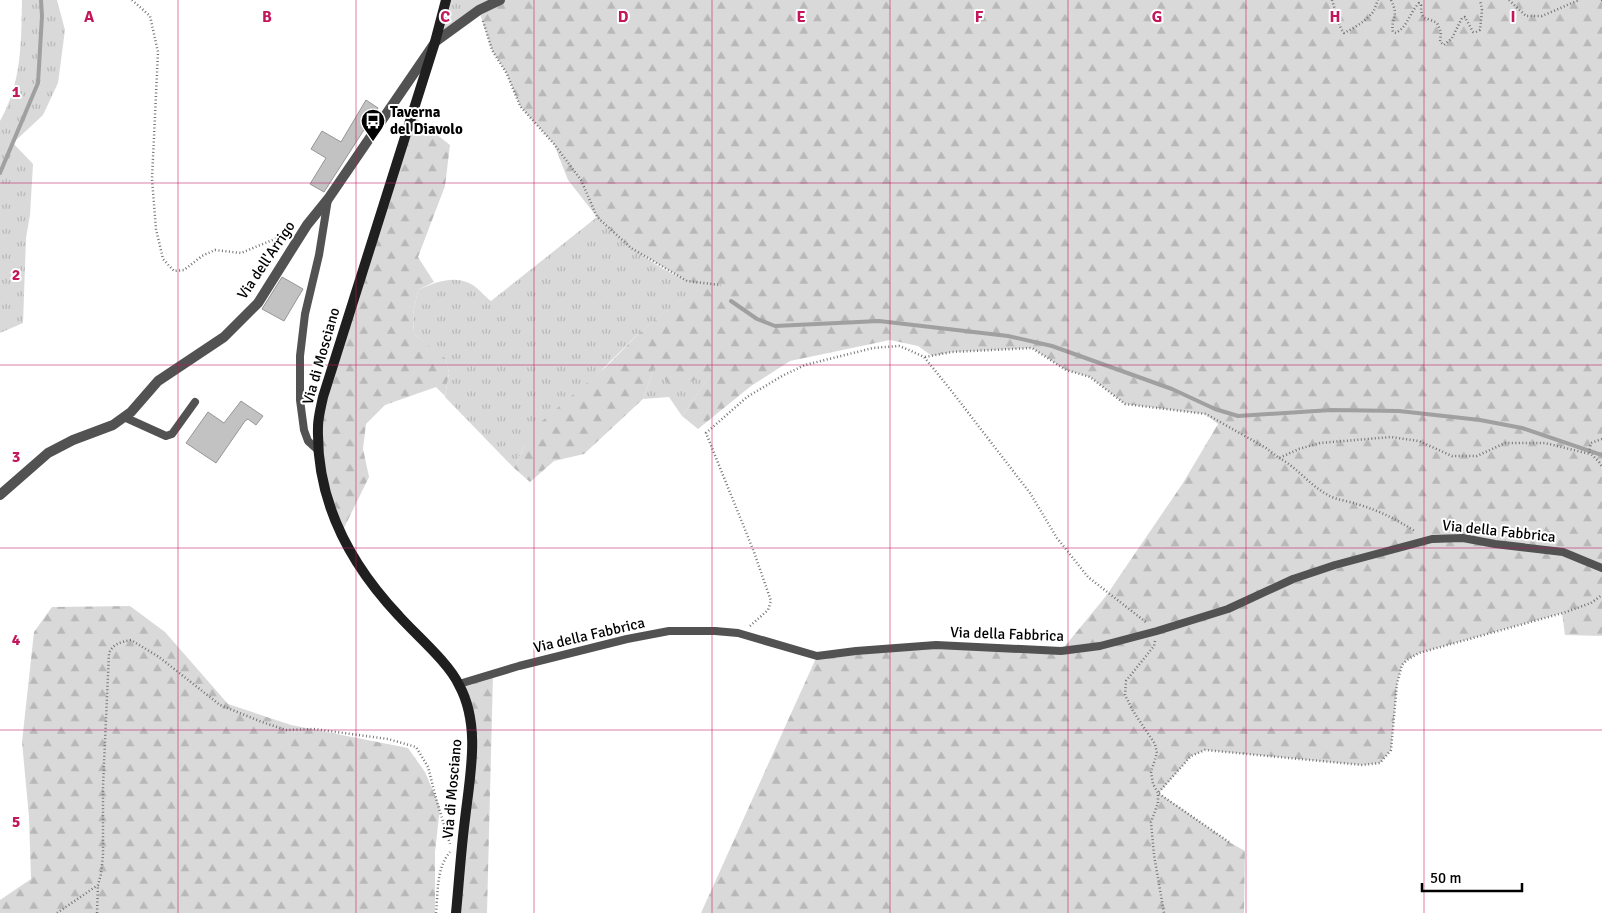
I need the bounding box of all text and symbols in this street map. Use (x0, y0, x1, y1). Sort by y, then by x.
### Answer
text: A (84, 7, 95, 27)
text: B (262, 7, 272, 27)
text: C (440, 7, 450, 27)
text: D (618, 7, 629, 27)
text: E (796, 7, 806, 27)
text: F (975, 7, 984, 27)
text: G (1152, 7, 1162, 27)
text: H (1330, 7, 1340, 27)
text: I (1510, 7, 1516, 27)
text: 1 (12, 82, 21, 102)
place label: Taverna del Diavolo (390, 103, 463, 138)
bus stop icon: Taverna del Diavolo (360, 108, 386, 142)
street label: Via dell'Arrigo (233, 217, 299, 303)
text: 2 (12, 265, 20, 285)
street label: Via di Mosciano (299, 305, 344, 407)
text: 3 (12, 447, 20, 467)
street label: Via della Fabbrica (1441, 516, 1557, 546)
street label: Via della Fabbrica (531, 613, 647, 657)
street label: Via della Fabbrica (950, 623, 1064, 645)
text: 4 (12, 630, 21, 650)
street label: Via di Mosciano (439, 738, 465, 840)
text: 5 (12, 812, 20, 832)
scale bar (1422, 860, 1522, 892)
text: 50 m (1430, 869, 1461, 887)

